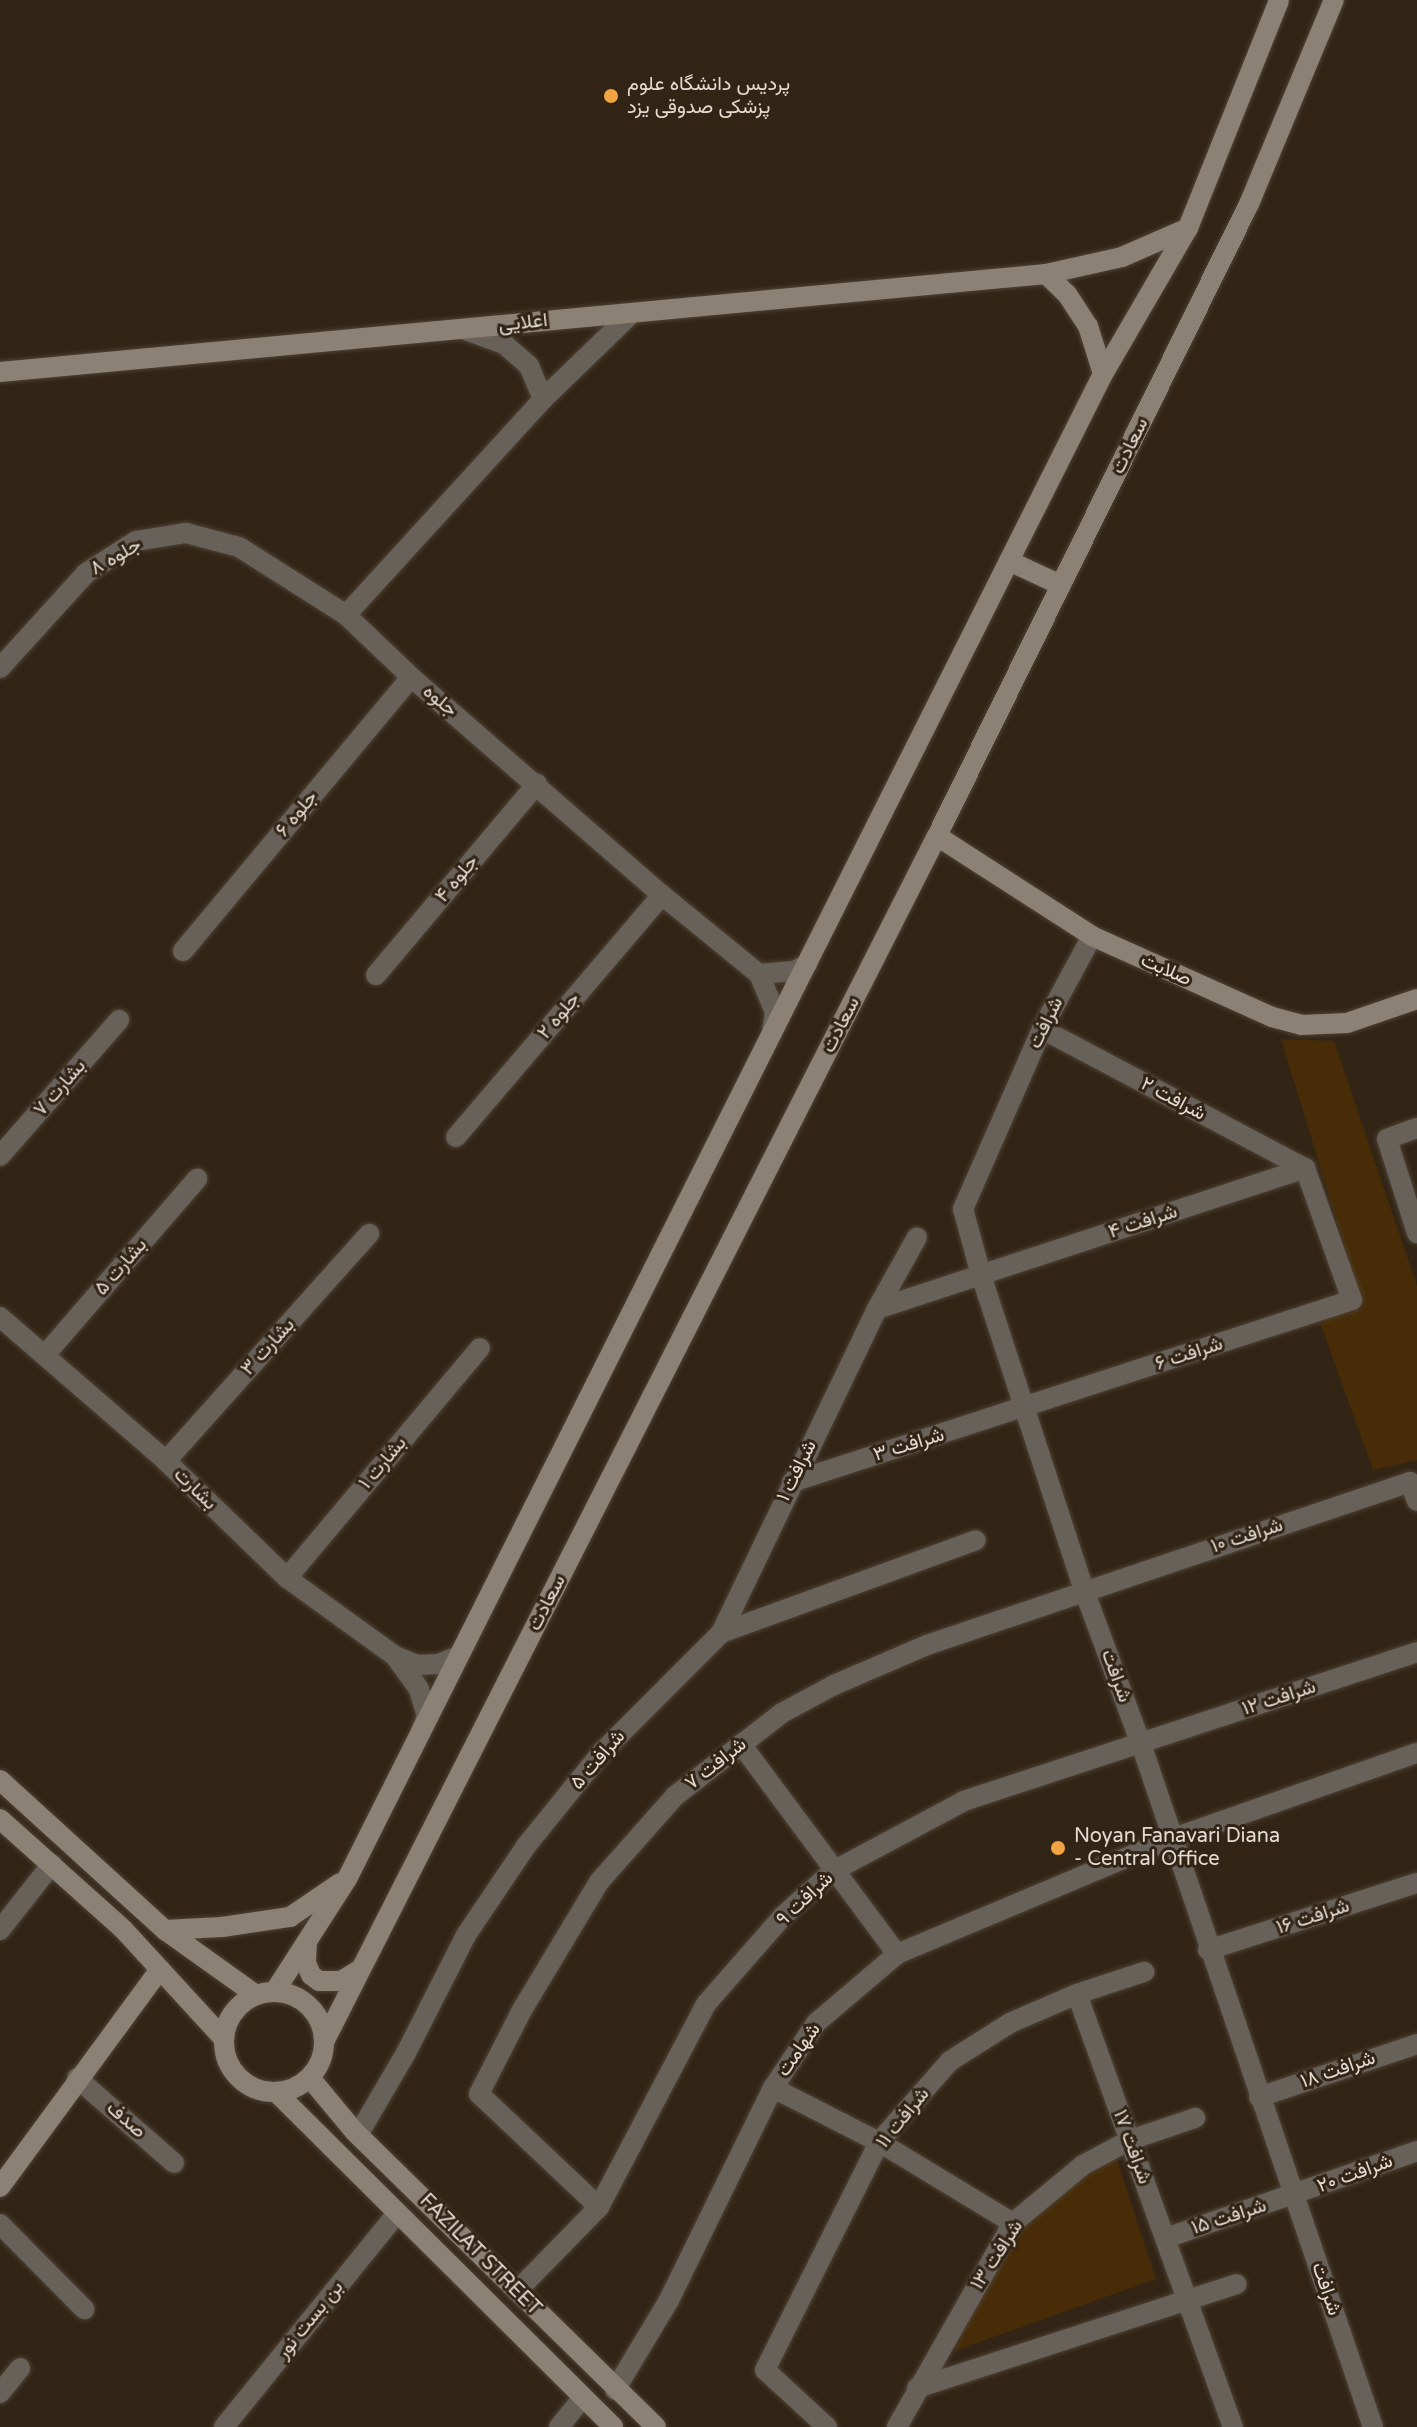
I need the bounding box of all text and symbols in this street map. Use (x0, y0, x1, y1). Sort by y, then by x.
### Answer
place label: پردیس دانشگاه علوم پزشکی صدوقی یزد (627, 72, 790, 119)
marker: پردیس دانشگاه علوم پزشکی صدوقی یزد (602, 87, 620, 105)
street label: اعلایی (497, 309, 549, 337)
street label: سعادت (1106, 414, 1154, 478)
street label: جلوه ۸ (86, 533, 146, 581)
street label: جلوه (418, 680, 462, 722)
street label: جلوه ۶ (271, 786, 323, 842)
street label: جلوه ۴ (430, 850, 484, 908)
street label: صلابت (1137, 948, 1195, 992)
street label: جلوه ۲ (533, 988, 585, 1044)
street label: سعادت (817, 993, 865, 1057)
street label: شرافت (1023, 993, 1069, 1053)
street label: بشارت ۷ (29, 1055, 91, 1121)
street label: شرافت ۲ (1136, 1072, 1210, 1126)
street label: شرافت ۴ (1105, 1200, 1181, 1244)
street label: بشارت ۵ (90, 1234, 152, 1300)
street label: بشارت ۳ (236, 1313, 300, 1381)
street label: شرافت ۶ (1152, 1332, 1226, 1376)
street label: شرافت ۳ (871, 1423, 947, 1467)
street label: بشارت ۱ (354, 1432, 412, 1494)
street label: شرافت ۱ (772, 1436, 822, 1506)
street label: بشارت (168, 1463, 222, 1515)
street label: شرافت ۱۰ (1208, 1513, 1286, 1559)
street label: سعادت (523, 1571, 571, 1635)
street label: شرافت (1095, 1646, 1137, 1706)
street label: شرافت ۱۲ (1239, 1675, 1319, 1721)
street label: شرافت ۵ (565, 1725, 631, 1795)
street label: شرافت ۷ (680, 1733, 752, 1795)
place label: Noyan Fanavari Diana - Central Office (1074, 1824, 1280, 1871)
marker: Noyan Fanavari Diana - Central Office (1049, 1839, 1067, 1857)
street label: شرافت ۹ (771, 1867, 839, 1931)
street label: شرافت ۱۶ (1274, 1894, 1352, 1940)
street label: شهامت (772, 2018, 826, 2082)
street label: شرافت ۱۸ (1298, 2046, 1378, 2094)
street label: شرافت ۱۱ (871, 2083, 935, 2153)
street label: صدف (101, 2096, 151, 2144)
street label: شرافت ۱۷ (1108, 2107, 1156, 2187)
street label: شرافت ۲۰ (1314, 2149, 1396, 2199)
street label: FAZILAT STREET (414, 2189, 546, 2321)
street label: شرافت ۱۵ (1189, 2194, 1269, 2240)
street label: شرافت ۱۳ (966, 2215, 1028, 2295)
street label: شرافت (1306, 2259, 1346, 2319)
street label: بن بست نور (271, 2276, 349, 2364)

